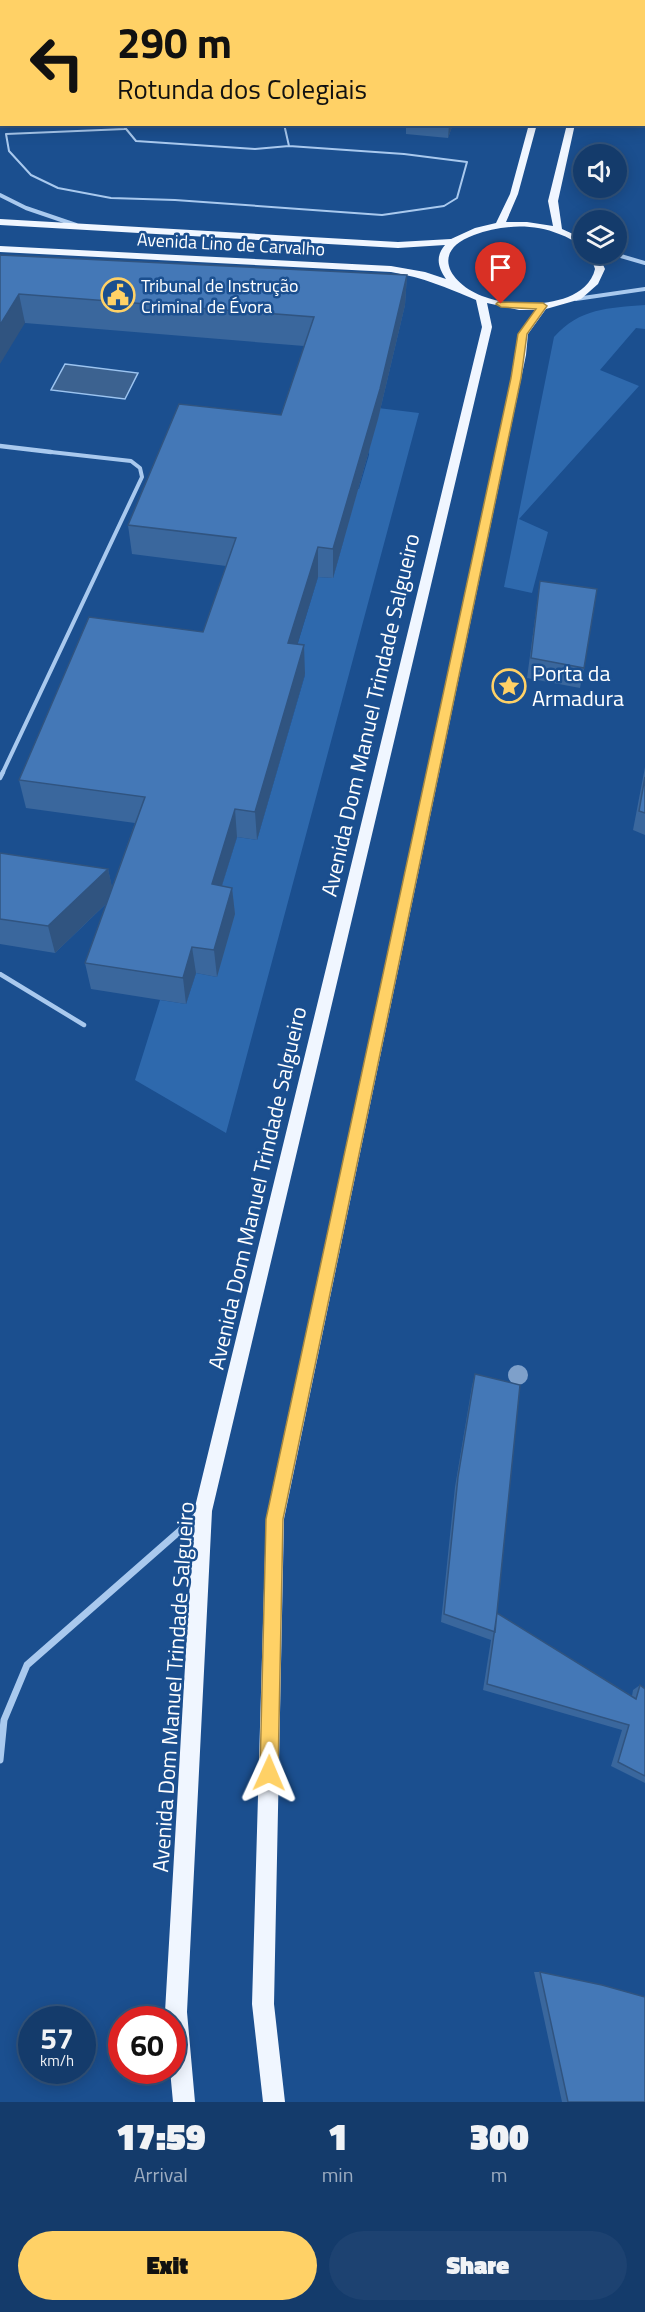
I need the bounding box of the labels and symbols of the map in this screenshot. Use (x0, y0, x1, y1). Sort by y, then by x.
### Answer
street label: Avenida Lino de Carvalho (136, 226, 326, 262)
pin (475, 242, 526, 304)
place label: Tribunal de Instrução Criminal de Évora (141, 272, 298, 320)
public building icon: Tribunal de Instrução Criminal de Évora (100, 277, 136, 313)
street label: Avenida Dom Manuel Trindade Salgueiro (312, 530, 428, 900)
place label: Porta da Armadura (532, 656, 624, 715)
place icon: Porta da Armadura (491, 668, 527, 704)
street label: Avenida Dom Manuel Trindade Salgueiro (199, 1003, 315, 1373)
street label: Avenida Dom Manuel Trindade Salgueiro (143, 1500, 203, 1874)
position arrow (237, 1741, 301, 1805)
speed limit sign: 60 (108, 2006, 186, 2084)

